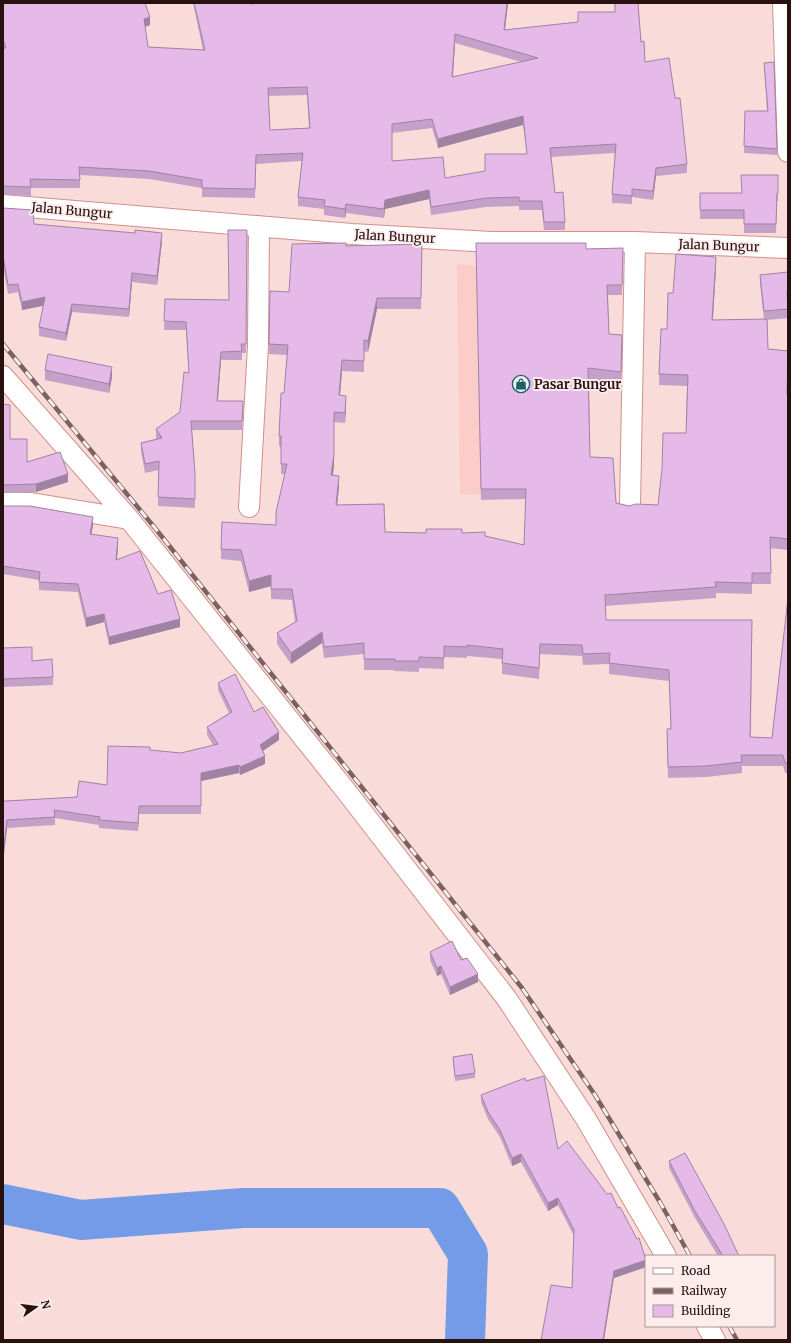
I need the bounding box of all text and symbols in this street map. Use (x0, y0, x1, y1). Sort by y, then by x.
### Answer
street label: Jalan Bungur (30, 198, 113, 223)
street label: Jalan Bungur (353, 226, 436, 247)
street label: Jalan Bungur (677, 236, 760, 255)
shop icon: Pasar Bungur (511, 374, 531, 394)
place label: Pasar Bungur (534, 376, 621, 393)
legend (645, 1255, 775, 1327)
text: Road (681, 1263, 710, 1278)
text: Railway (681, 1283, 727, 1298)
north arrow (16, 1287, 56, 1327)
text: N (38, 1299, 54, 1311)
text: Building (681, 1303, 731, 1318)

